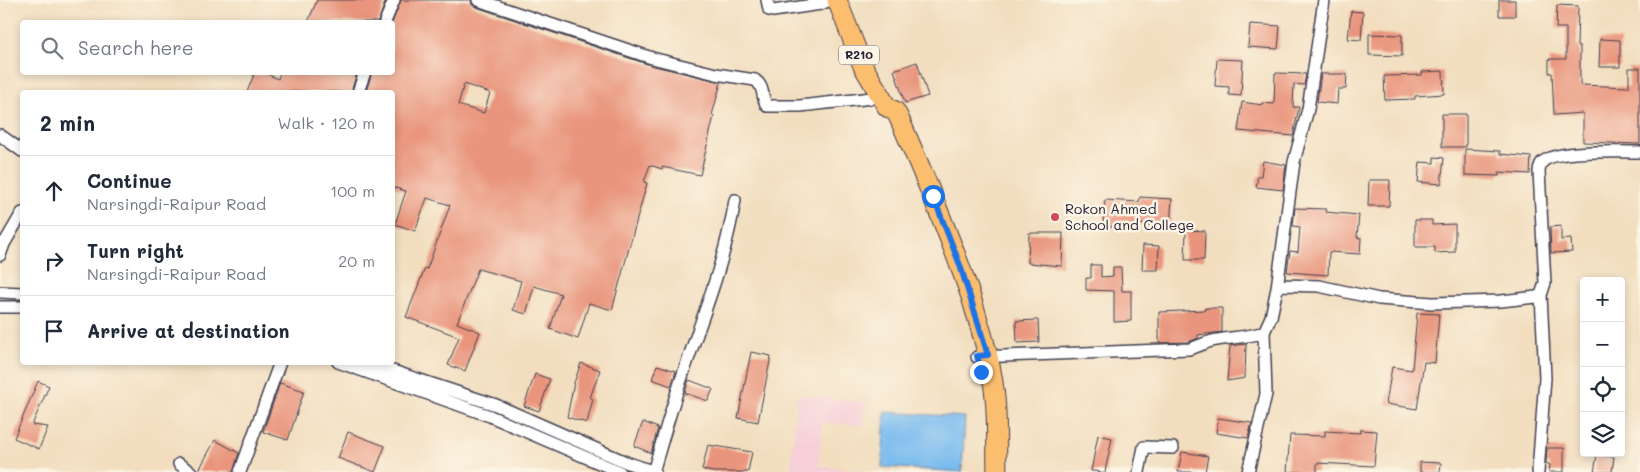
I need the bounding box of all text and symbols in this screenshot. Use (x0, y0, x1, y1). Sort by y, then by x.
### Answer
search box (20, 20, 395, 75)
icon: search (38, 34, 66, 62)
text: Search here (78, 35, 194, 60)
road number: R210 (839, 46, 879, 64)
text: 2 min (40, 109, 95, 136)
text: Walk · 120 m (277, 112, 375, 133)
text: Continue (87, 168, 172, 193)
icon: ahead (40, 177, 68, 205)
text: 100 m (330, 180, 375, 201)
route start (922, 185, 945, 208)
text: Narsingdi-Raipur Road (87, 193, 266, 214)
place label: Rokon Ahmed School and College (1065, 199, 1194, 234)
marker: Rokon Ahmed School and College (1049, 211, 1061, 223)
text: Turn right (87, 238, 184, 263)
icon: right (40, 247, 68, 275)
text: 20 m (338, 250, 375, 271)
text: Narsingdi-Raipur Road (87, 263, 266, 284)
map controls (1580, 277, 1625, 457)
button: + (1580, 277, 1625, 322)
icon: arrive (40, 317, 68, 345)
text: Arrive at destination (87, 318, 290, 343)
button: − (1580, 322, 1625, 367)
route end (970, 361, 993, 384)
button: locate (1580, 367, 1625, 412)
button: layers (1580, 412, 1625, 457)

